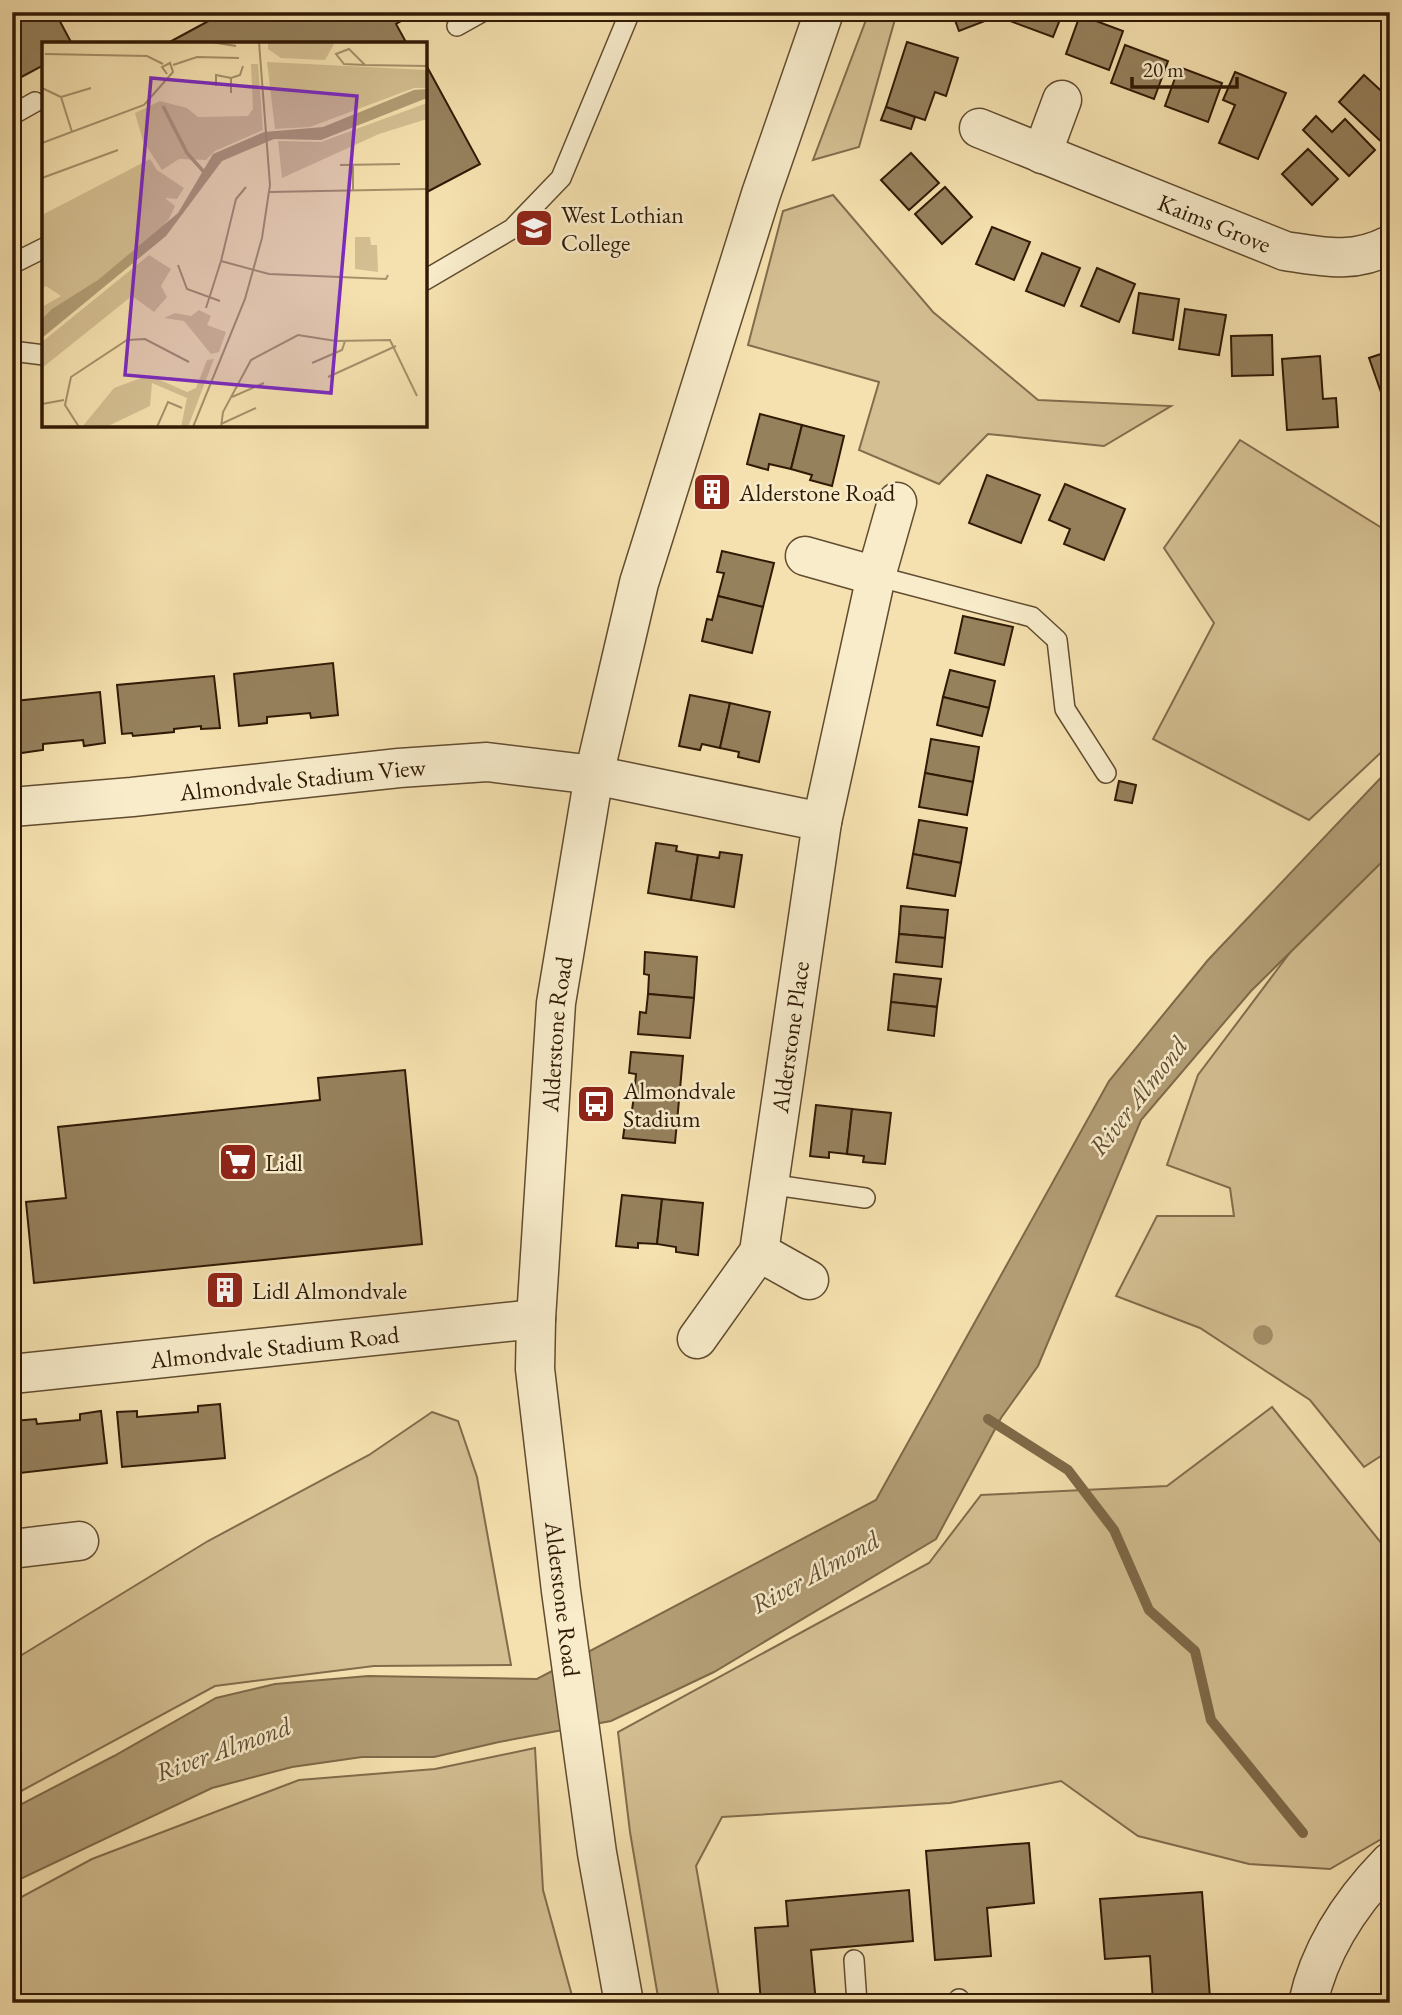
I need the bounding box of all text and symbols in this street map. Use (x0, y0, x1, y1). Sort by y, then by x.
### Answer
inset map (42, 42, 427, 427)
scale bar (1132, 46, 1238, 90)
text: 20 m (1143, 56, 1184, 83)
street label: Kaims Grove (1153, 186, 1276, 259)
place label: West Lothian College (561, 199, 684, 258)
school or university icon: West Lothian College (513, 207, 555, 249)
building icon: Alderstone Road (691, 471, 733, 513)
place label: Alderstone Road (738, 477, 896, 508)
street label: Almondvale Stadium View (177, 751, 427, 807)
street label: Alderstone Road (534, 953, 579, 1114)
street label: Alderstone Place (764, 959, 816, 1116)
water label: River Almond (1081, 1029, 1196, 1162)
place label: Almondvale Stadium (622, 1075, 736, 1134)
bus stop icon: Almondvale Stadium (575, 1083, 617, 1125)
supermarket icon: Lidl (217, 1141, 259, 1183)
place label: Lidl (265, 1147, 303, 1178)
building icon: Lidl Almondvale (204, 1269, 246, 1311)
place label: Lidl Almondvale (252, 1275, 407, 1306)
street label: Almondvale Stadium Road (148, 1318, 401, 1375)
street label: Alderstone Road (538, 1519, 588, 1679)
water label: River Almond (745, 1522, 886, 1621)
water label: River Almond (150, 1709, 296, 1789)

